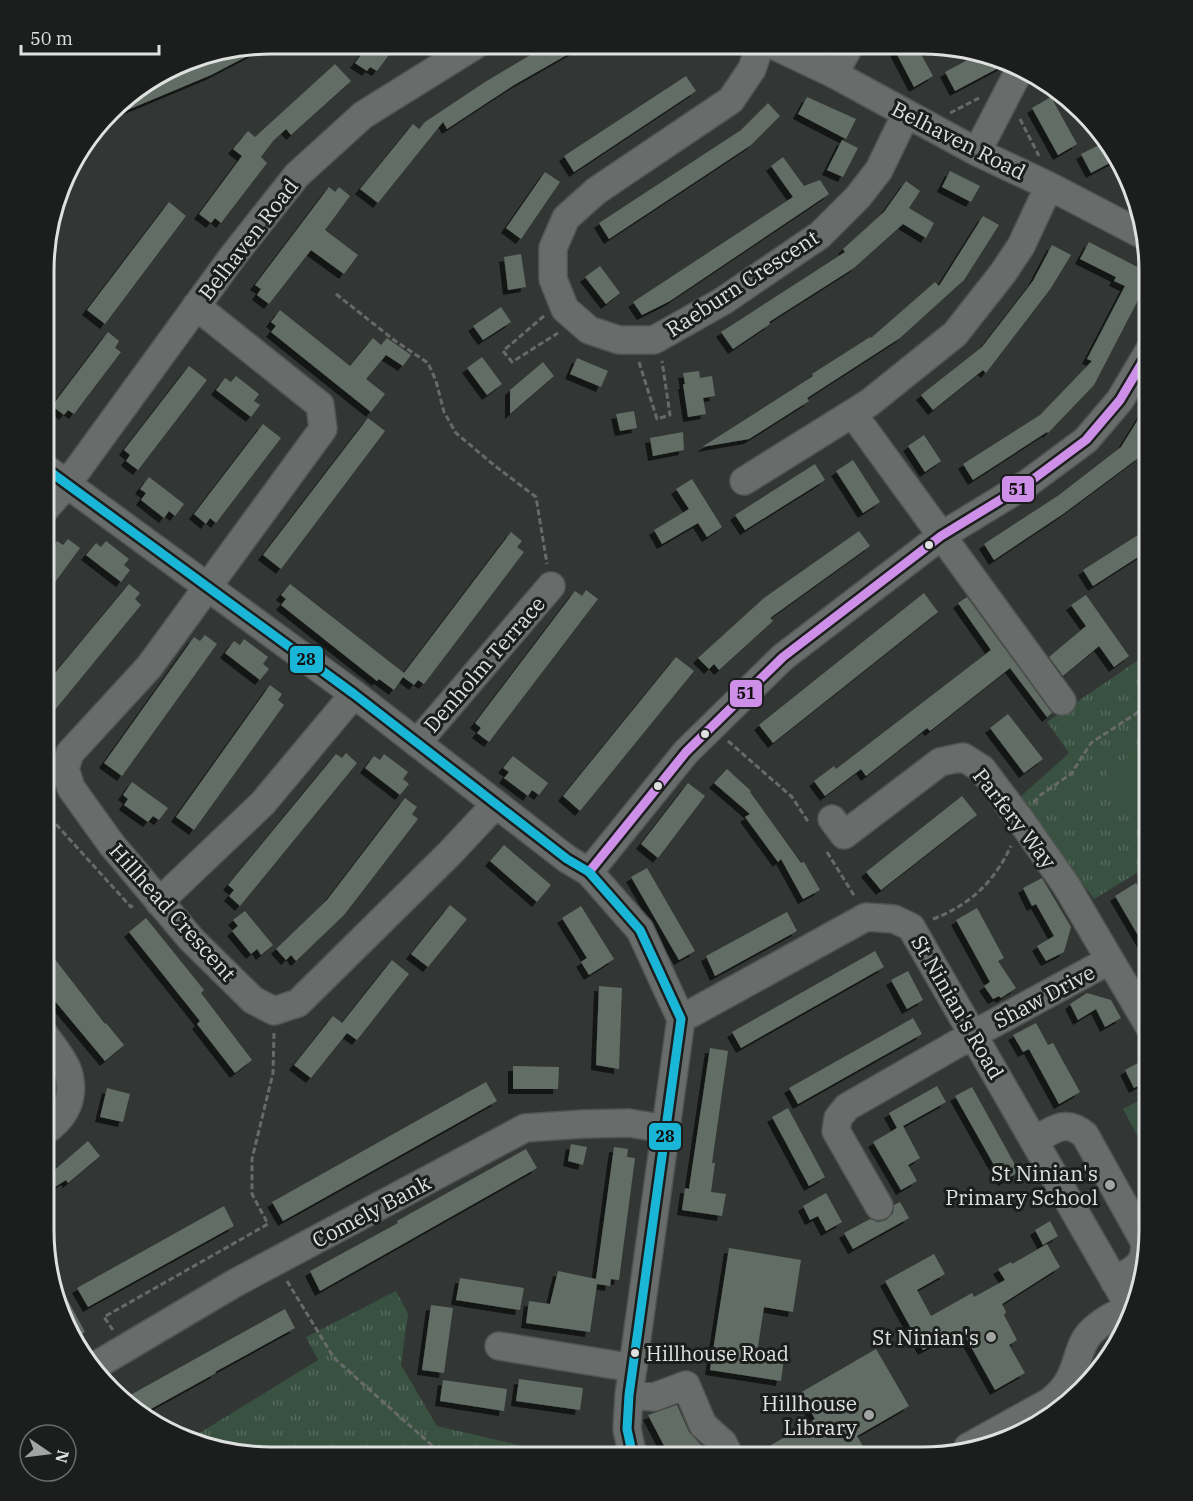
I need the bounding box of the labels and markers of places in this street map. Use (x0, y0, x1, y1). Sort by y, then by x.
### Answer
unlabelled marker (923, 539, 935, 551)
unlabelled marker (699, 728, 711, 740)
unlabelled marker (652, 780, 664, 792)
place label: St Ninian's Primary School (945, 1159, 1098, 1211)
marker: St Ninian's Primary School (1103, 1178, 1117, 1192)
place label: St Ninian's (872, 1323, 979, 1351)
marker: St Ninian's (984, 1330, 998, 1344)
place label: Hillhouse Road (646, 1340, 789, 1367)
marker: Hillhouse Road (629, 1347, 641, 1359)
place label: Hillhouse Library (762, 1389, 858, 1441)
marker: Hillhouse Library (862, 1408, 876, 1422)

